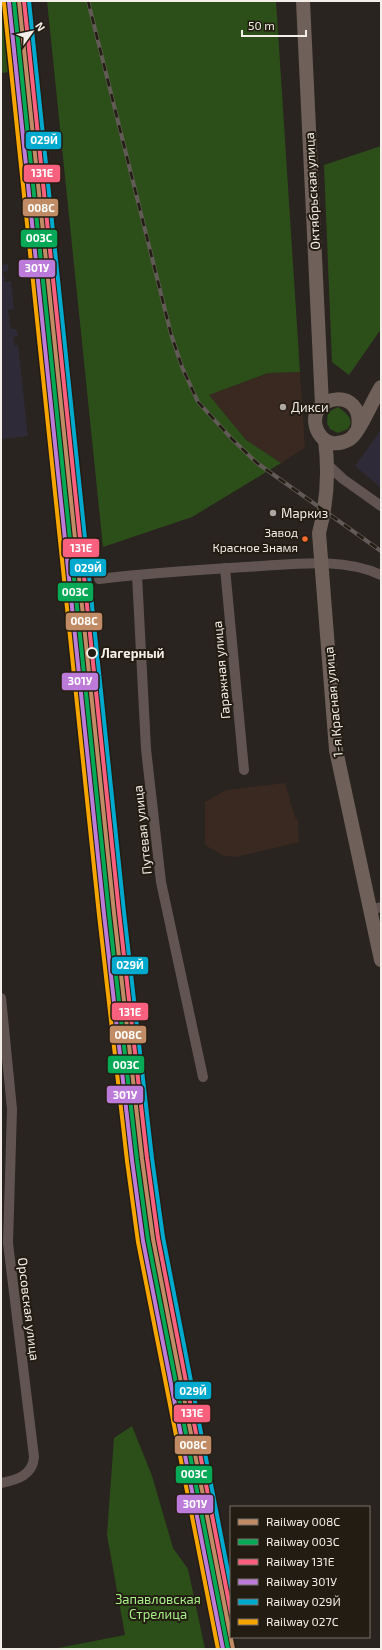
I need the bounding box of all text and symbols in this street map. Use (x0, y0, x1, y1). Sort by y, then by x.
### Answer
north arrow (12, 12, 52, 52)
scale bar (242, 12, 306, 38)
text: 50 m (248, 18, 275, 32)
text: N (33, 19, 48, 33)
line badge: 029Й (25, 131, 62, 150)
street label: Октябрьская улица (301, 132, 323, 250)
text: 029Й (30, 133, 58, 146)
line badge: 131Е (23, 164, 61, 183)
text: 131Е (31, 166, 53, 179)
line badge: 008С (22, 198, 59, 217)
text: 008С (27, 201, 55, 214)
line badge: 003С (20, 229, 58, 248)
text: 003С (26, 231, 53, 244)
line badge: 301У (18, 259, 56, 278)
text: 301У (25, 261, 50, 274)
place label: Дикси (291, 399, 329, 415)
marker: Дикси (278, 402, 288, 412)
place label: Маркиз (281, 505, 328, 521)
marker: Маркиз (268, 508, 278, 518)
place label: Завод Красное Знамя (213, 525, 298, 554)
marker: Завод Красное Знамя (300, 534, 310, 544)
line badge: 131Е (62, 538, 100, 558)
text: 131Е (70, 541, 92, 554)
line badge: 029Й (69, 558, 107, 577)
text: 029Й (74, 561, 102, 574)
line badge: 003С (57, 582, 94, 602)
text: 003С (62, 585, 89, 598)
line badge: 008С (65, 612, 103, 631)
text: 008С (70, 614, 98, 627)
street label: Гаражная улица (209, 620, 233, 720)
place label: Лагерный (101, 645, 165, 661)
street label: 1-я Красная улица (320, 646, 346, 758)
marker: Лагерный (86, 647, 98, 659)
line badge: 301У (61, 672, 99, 691)
text: 301У (68, 674, 93, 687)
street label: Путевая улица (129, 785, 155, 875)
line badge: 029Й (111, 956, 149, 975)
text: 029Й (116, 958, 144, 971)
line badge: 131Е (111, 1002, 149, 1021)
text: 131Е (119, 1005, 141, 1018)
line badge: 008С (109, 1025, 147, 1044)
text: 008С (114, 1028, 142, 1041)
line badge: 003С (107, 1055, 145, 1074)
text: 003С (113, 1058, 140, 1071)
line badge: 301У (106, 1085, 144, 1104)
text: 301У (113, 1088, 138, 1101)
street label: Орсовская улица (15, 1256, 43, 1362)
line badge: 029Й (174, 1381, 212, 1400)
text: 029Й (179, 1384, 207, 1397)
line badge: 131Е (173, 1404, 211, 1423)
text: 131Е (181, 1406, 203, 1419)
line badge: 008С (174, 1435, 212, 1455)
text: 008С (179, 1438, 207, 1451)
line badge: 003С (175, 1465, 213, 1484)
text: 003С (181, 1467, 208, 1480)
line badge: 301У (176, 1494, 214, 1514)
text: 301У (183, 1497, 208, 1510)
legend (230, 1506, 370, 1638)
text: Railway 008С (266, 1514, 340, 1528)
text: Railway 003С (266, 1534, 340, 1548)
text: Railway 131Е (266, 1554, 335, 1568)
text: Railway 301У (266, 1574, 337, 1588)
park label: Запавловская Стрелица (115, 1591, 201, 1622)
text: Railway 029Й (266, 1594, 341, 1608)
text: Railway 027С (266, 1614, 339, 1628)

